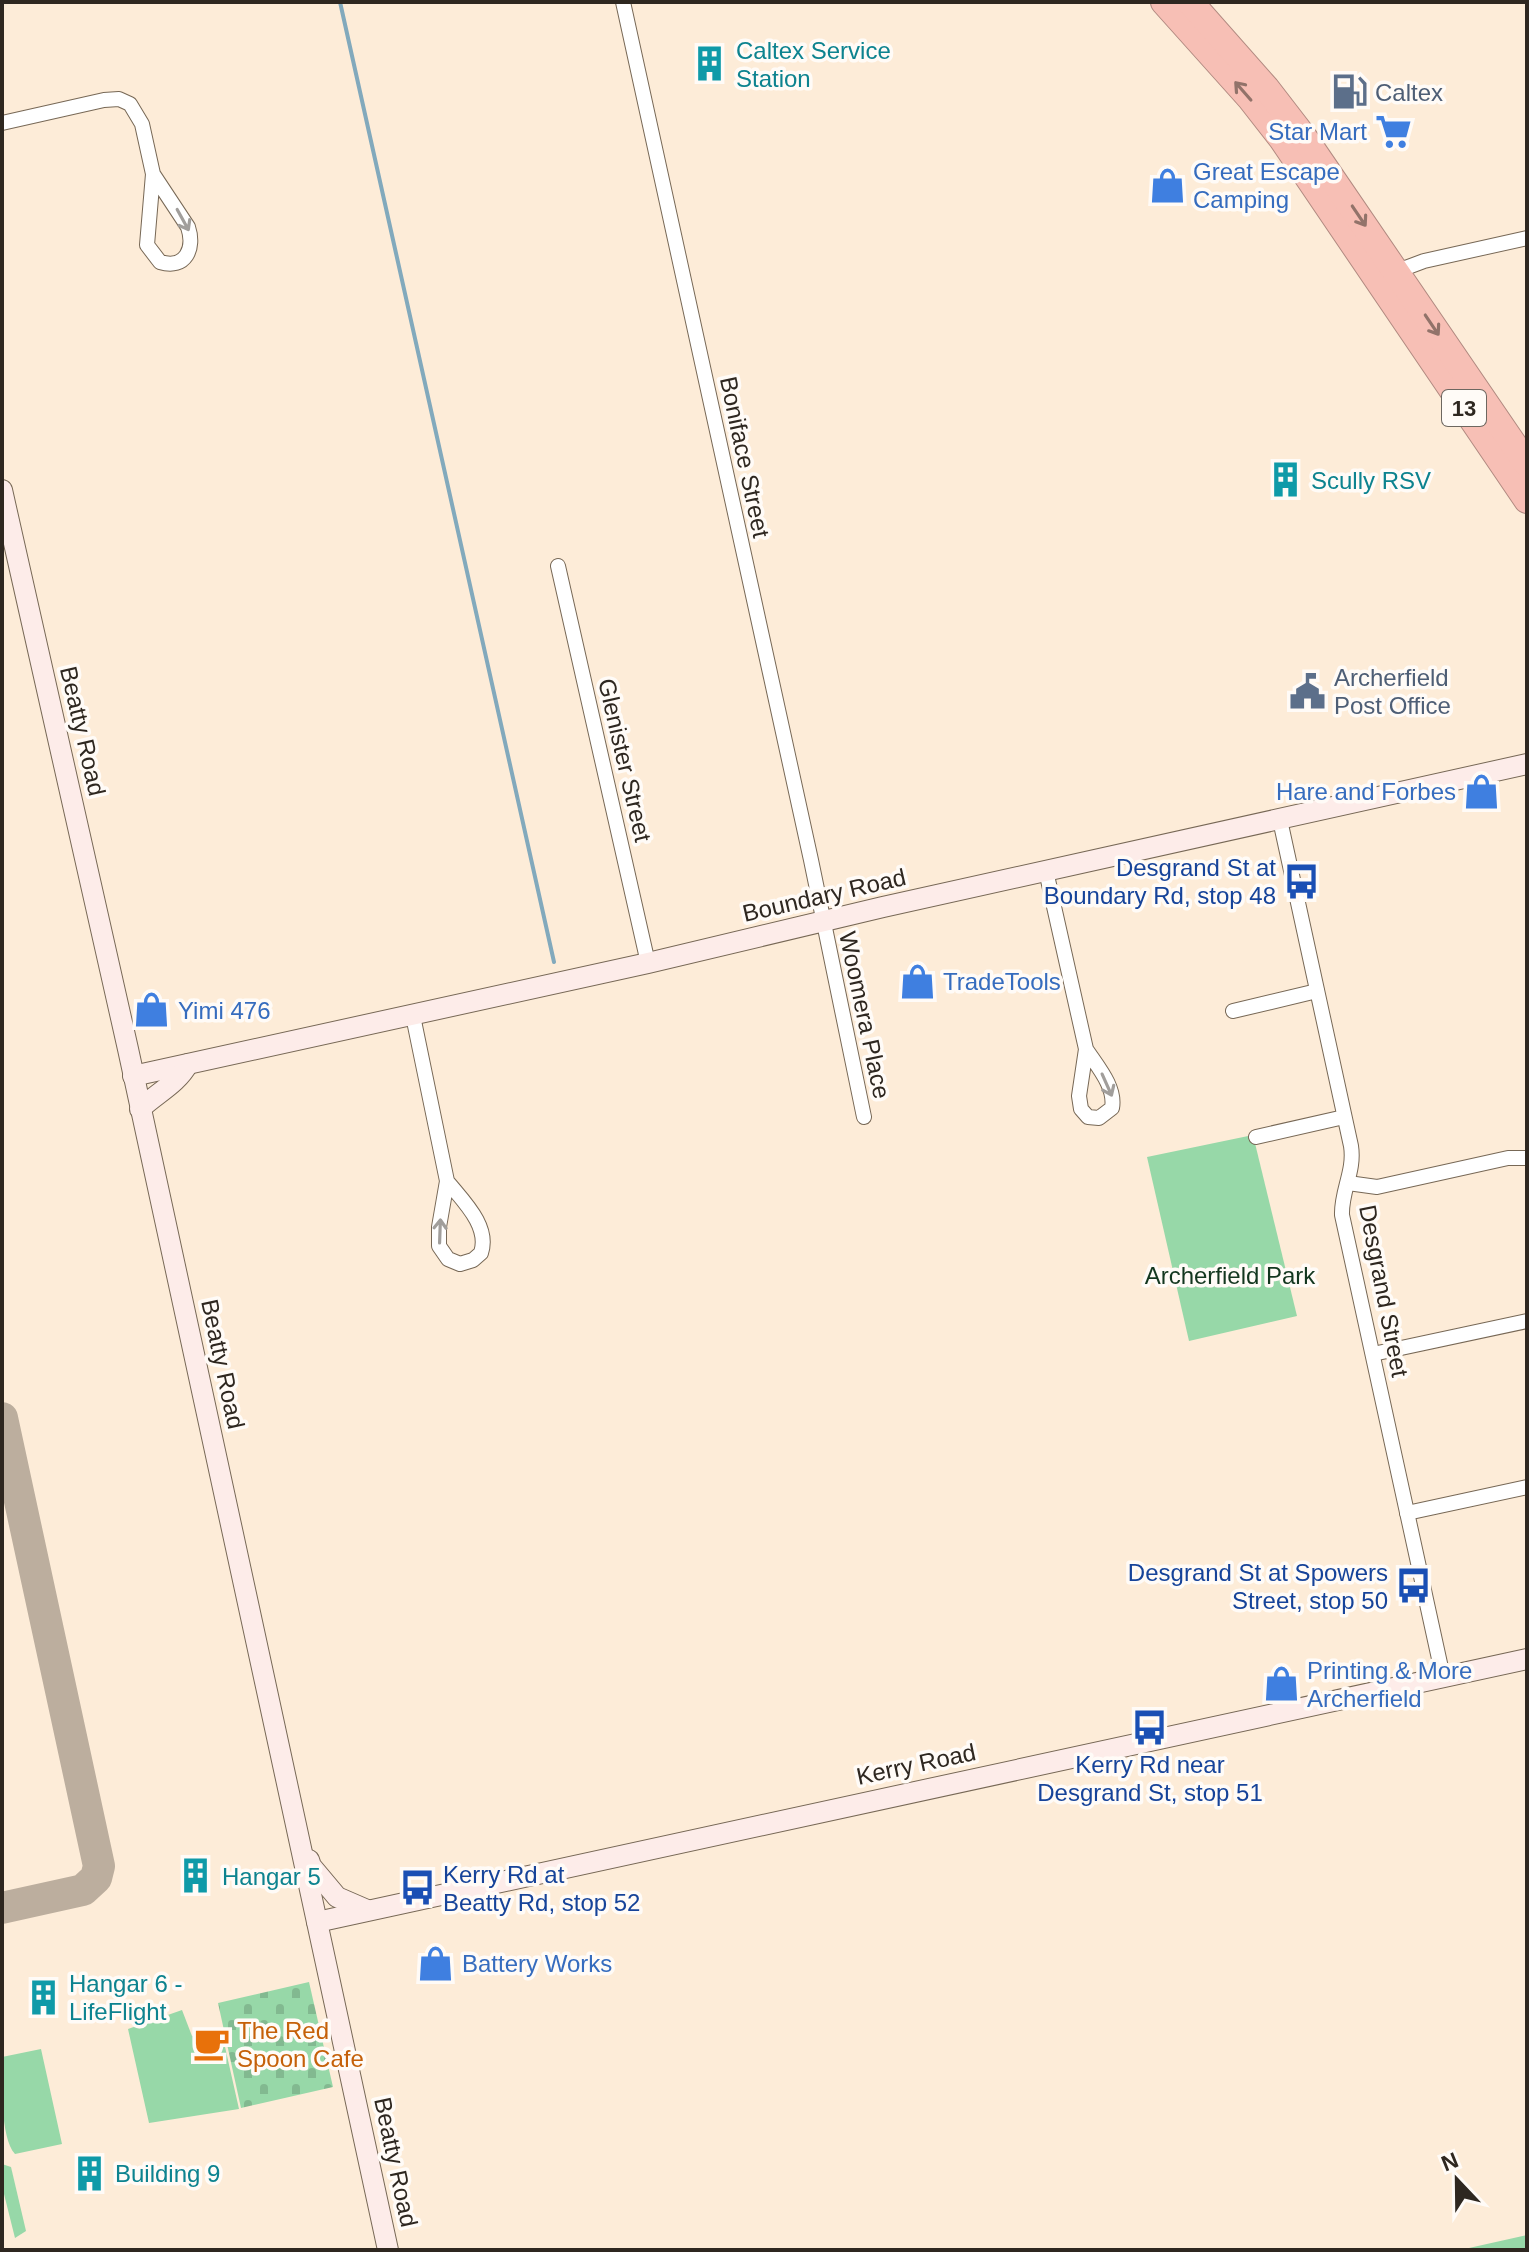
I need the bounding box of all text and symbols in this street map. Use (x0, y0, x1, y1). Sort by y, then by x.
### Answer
place label: Caltex Service Station (736, 37, 891, 92)
building icon: Caltex Service Station (691, 45, 729, 83)
fuel station icon: Caltex (1330, 73, 1368, 111)
place label: Caltex (1375, 79, 1443, 106)
one-way arrow (1235, 82, 1253, 102)
supermarket icon: Star Mart (1374, 112, 1412, 150)
place label: Star Mart (1268, 118, 1367, 145)
place label: Great Escape Camping (1193, 158, 1340, 213)
shop icon: Great Escape Camping (1148, 166, 1186, 204)
one-way arrow (1351, 205, 1367, 227)
one-way arrow (175, 208, 191, 231)
one-way arrow (1424, 313, 1440, 335)
street label: Boniface Street (715, 374, 775, 540)
road number: 13 (1442, 390, 1486, 426)
building icon: Scully RSV (1266, 461, 1304, 499)
place label: Scully RSV (1311, 467, 1431, 494)
street label: Beatty Road (55, 664, 111, 798)
place label: Archerfield Post Office (1334, 664, 1451, 719)
public building icon: Archerfield Post Office (1289, 672, 1327, 710)
street label: Glenister Street (593, 676, 657, 845)
shop icon: Hare and Forbes (1463, 772, 1501, 810)
place label: Hare and Forbes (1276, 778, 1456, 805)
place label: Desgrand St at Boundary Rd, stop 48 (1044, 854, 1276, 909)
bus stop icon: Desgrand St at Boundary Rd, stop 48 (1283, 862, 1321, 900)
street label: Boundary Road (740, 863, 908, 927)
street label: Woomera Place (834, 929, 896, 1101)
shop icon: TradeTools (898, 962, 936, 1000)
place label: TradeTools (943, 968, 1061, 995)
shop icon: Yimi 476 (133, 991, 171, 1029)
place label: Yimi 476 (178, 997, 270, 1024)
one-way arrow (1101, 1072, 1116, 1097)
street label: Desgrand Street (1354, 1203, 1414, 1380)
one-way arrow (432, 1219, 447, 1245)
park label: Archerfield Park (1145, 1262, 1316, 1289)
street label: Beatty Road (196, 1297, 250, 1431)
place label: Desgrand St at Spowers Street, stop 50 (1128, 1559, 1388, 1614)
bus stop icon: Desgrand St at Spowers Street, stop 50 (1395, 1567, 1433, 1605)
place label: Printing & More Archerfield (1307, 1657, 1472, 1712)
shop icon: Printing & More Archerfield (1262, 1665, 1300, 1703)
bus stop icon: Kerry Rd near Desgrand St, stop 51 (1131, 1708, 1169, 1746)
street label: Kerry Road (854, 1738, 978, 1790)
place label: Kerry Rd near Desgrand St, stop 51 (1037, 1751, 1263, 1806)
building icon: Hangar 5 (177, 1857, 215, 1895)
place label: Kerry Rd at Beatty Rd, stop 52 (443, 1861, 640, 1916)
place label: Hangar 5 (222, 1863, 321, 1890)
bus stop icon: Kerry Rd at Beatty Rd, stop 52 (398, 1869, 436, 1907)
shop icon: Battery Works (417, 1944, 455, 1982)
place label: Battery Works (462, 1950, 612, 1977)
place label: Hangar 6 - LifeFlight (69, 1970, 182, 2025)
building icon: Hangar 6 - LifeFlight (24, 1978, 62, 2016)
place label: The Red Spoon Cafe (237, 2017, 364, 2072)
cafe icon: The Red Spoon Cafe (192, 2025, 230, 2063)
street label: Beatty Road (369, 2095, 423, 2229)
north arrow (1417, 2140, 1497, 2220)
text: N (1438, 2147, 1462, 2176)
building icon: Building 9 (70, 2154, 108, 2192)
place label: Building 9 (115, 2160, 220, 2187)

